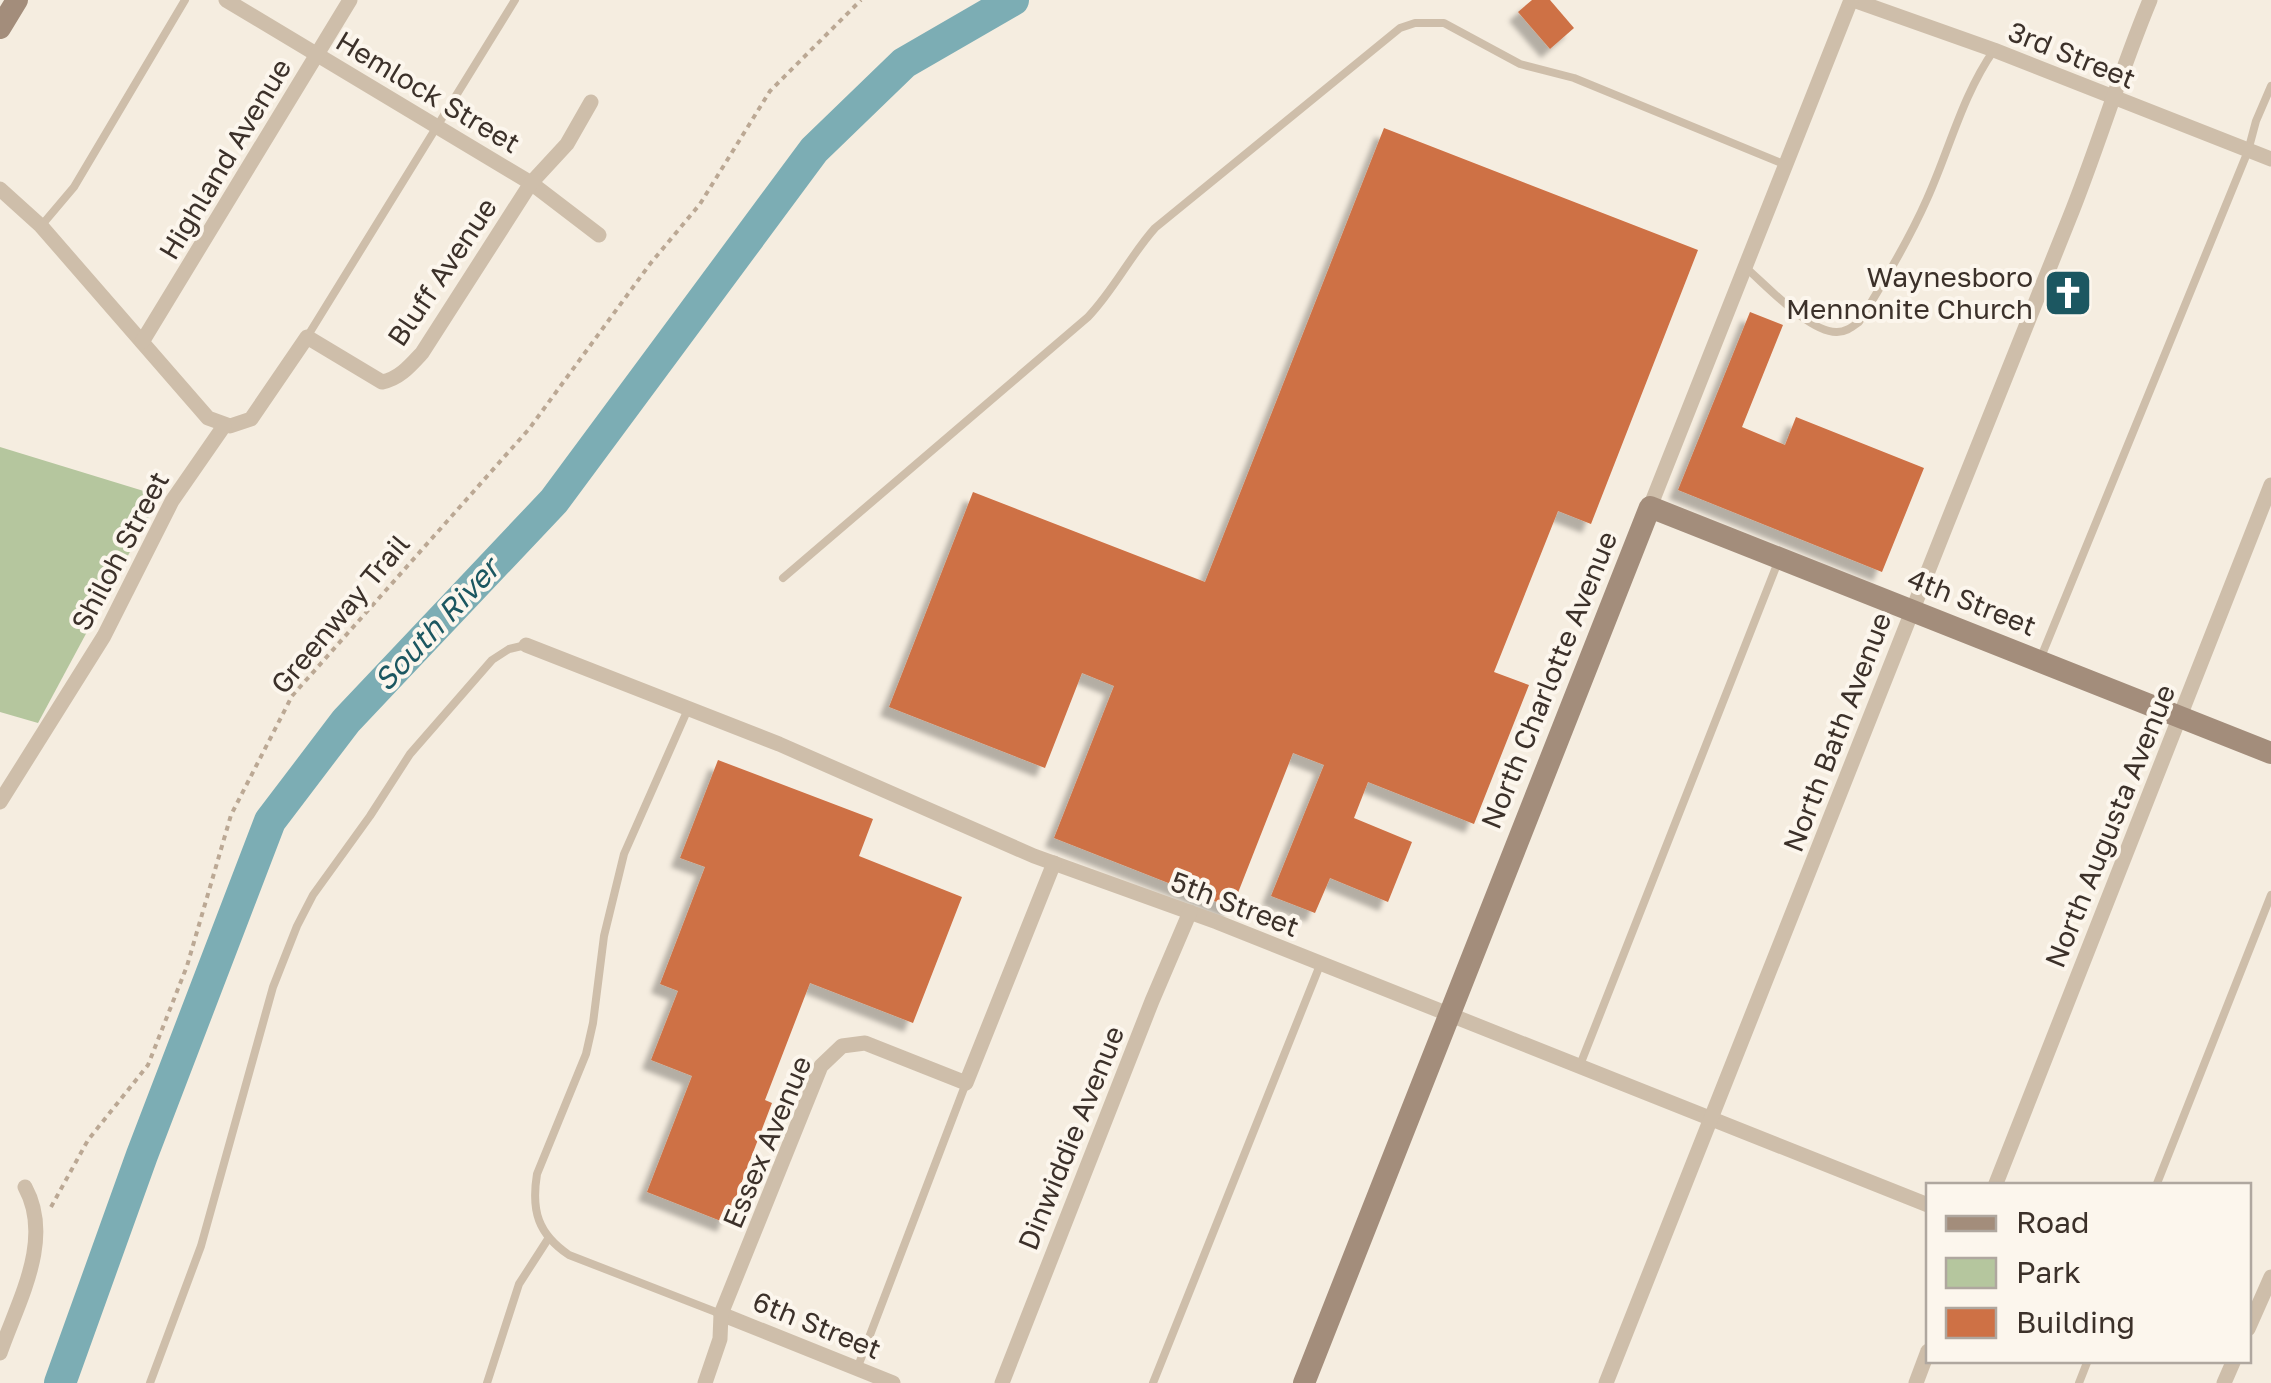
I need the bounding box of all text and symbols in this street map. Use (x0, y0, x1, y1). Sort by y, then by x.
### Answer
street label: 3rd Street (2004, 14, 2141, 95)
street label: Hemlock Street (330, 24, 526, 159)
street label: Highland Avenue (152, 52, 298, 265)
street label: Bluff Avenue (380, 192, 503, 352)
place label: Waynesboro Mennonite Church (1786, 260, 2033, 325)
church icon: Waynesboro Mennonite Church (2042, 267, 2094, 319)
street label: Shiloh Street (64, 466, 175, 636)
street label: North Charlotte Avenue (1474, 526, 1623, 833)
street label: Greenway Trail (263, 527, 416, 700)
water label: South River (366, 548, 509, 698)
street label: 4th Street (1903, 561, 2041, 642)
street label: North Bath Avenue (1776, 608, 1897, 856)
street label: North Augusta Avenue (2038, 680, 2181, 972)
street label: 5th Street (1166, 864, 1304, 943)
street label: Dinwiddie Avenue (1011, 1021, 1130, 1254)
street label: Essex Avenue (715, 1051, 818, 1233)
legend (1926, 1183, 2251, 1363)
text: Road (2016, 1204, 2090, 1240)
text: Park (2016, 1254, 2081, 1290)
street label: 6th Street (748, 1284, 886, 1365)
text: Building (2016, 1304, 2135, 1340)

